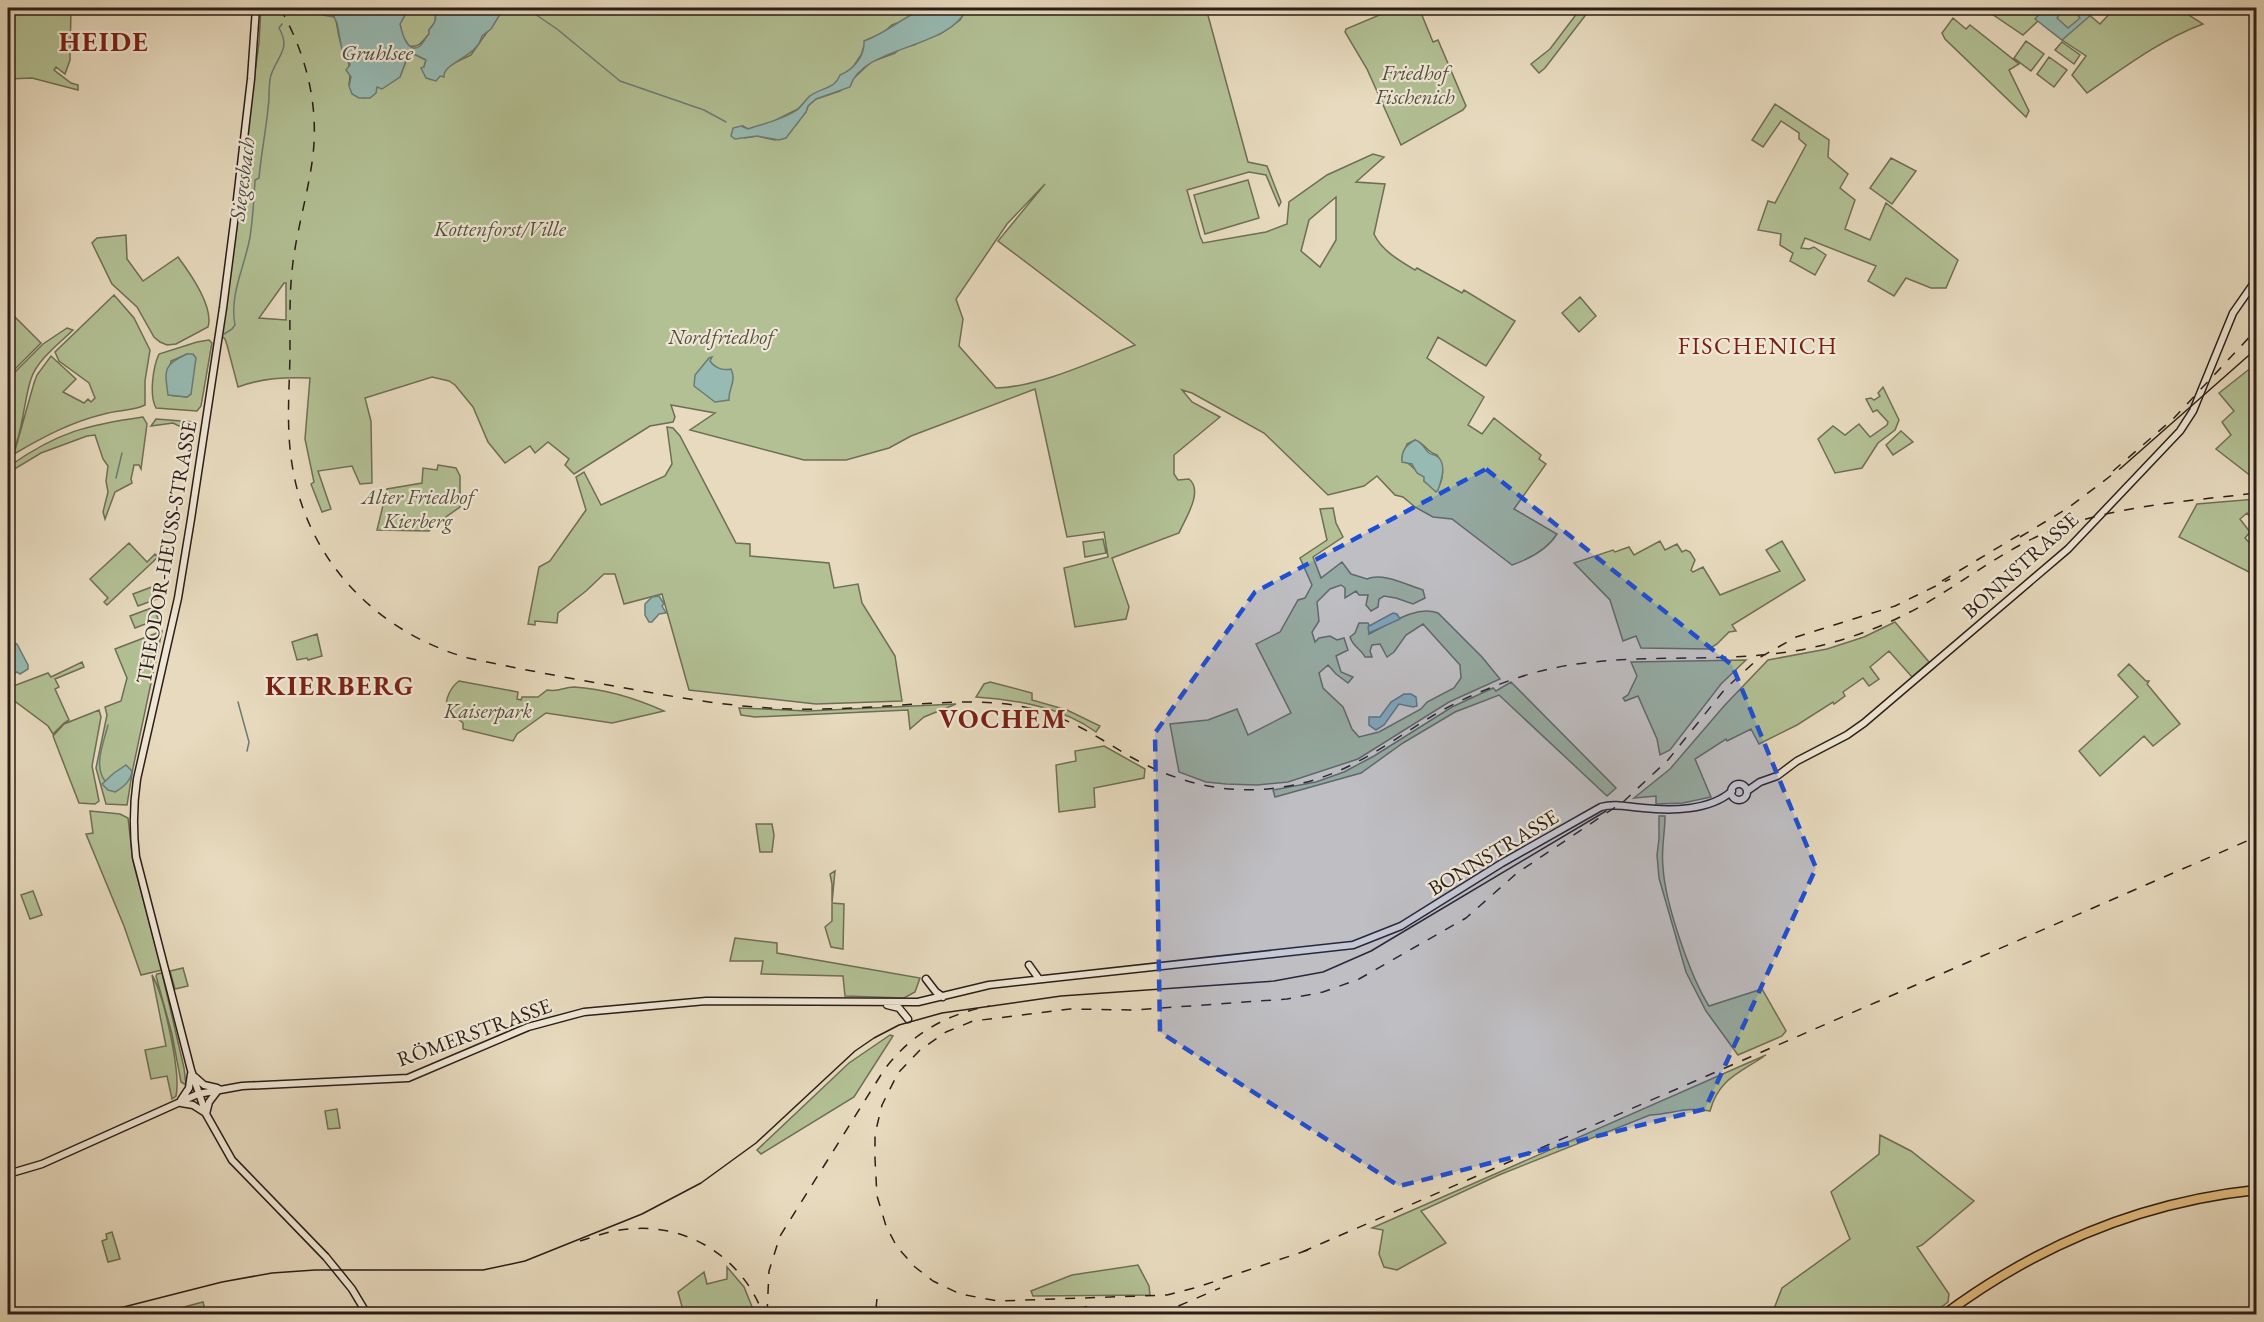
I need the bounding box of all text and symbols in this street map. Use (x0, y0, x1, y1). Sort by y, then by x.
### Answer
district label: HEIDE (59, 24, 149, 59)
water label: Gruhlsee (341, 38, 413, 67)
park label: Friedhof Fischenich (1374, 59, 1455, 110)
water label: Siegesbach (222, 135, 262, 223)
park label: Kottenforst/Ville (433, 215, 567, 242)
park label: Nordfriedhof (667, 323, 778, 350)
district label: FISCHENICH (1678, 330, 1838, 361)
street label: THEODOR-HEUSS-STRASSE (130, 418, 202, 686)
park label: Alter Friedhof Kierberg (360, 483, 478, 534)
street label: BONNSTRASSE (1956, 506, 2084, 624)
district label: KIERBERG (265, 668, 415, 703)
park label: Kaiserpark (443, 697, 533, 724)
district label: VOCHEM (938, 701, 1068, 736)
street label: BONNSTRASSE (1423, 802, 1563, 901)
street label: RÖMERSTRASSE (393, 992, 555, 1072)

